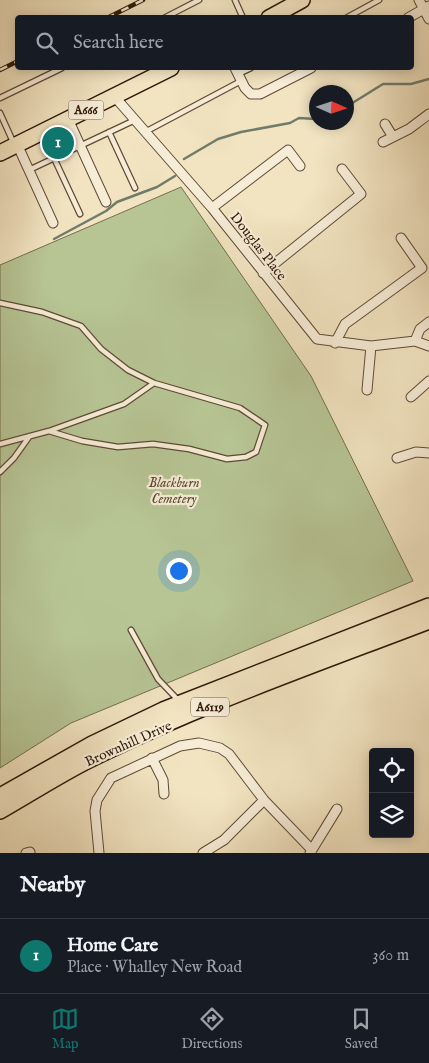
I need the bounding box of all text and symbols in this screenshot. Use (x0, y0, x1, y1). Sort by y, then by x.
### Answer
search box (15, 15, 414, 70)
icon: search (33, 29, 61, 57)
text: Search here (73, 31, 164, 55)
north arrow (309, 85, 354, 130)
road number: A666 (68, 100, 104, 120)
pin: 1 (42, 124, 74, 162)
street label: Douglas Place (226, 209, 291, 285)
park label: Blackburn Cemetery (148, 474, 200, 508)
your location (166, 558, 192, 584)
road number: A6119 (191, 698, 229, 716)
street label: Brownhill Drive (82, 717, 175, 771)
map controls (369, 748, 414, 838)
button: locate (369, 748, 414, 793)
button: layers (369, 793, 414, 838)
text: Nearby (20, 872, 85, 899)
text: Home Care (67, 934, 158, 958)
text: 1 (33, 946, 39, 966)
text: 360 m (373, 946, 409, 966)
text: Place · Whalley New Road (67, 958, 242, 978)
tab: Map (51, 1005, 79, 1053)
tab: Directions (181, 1005, 242, 1053)
tab: Saved (345, 1005, 378, 1053)

